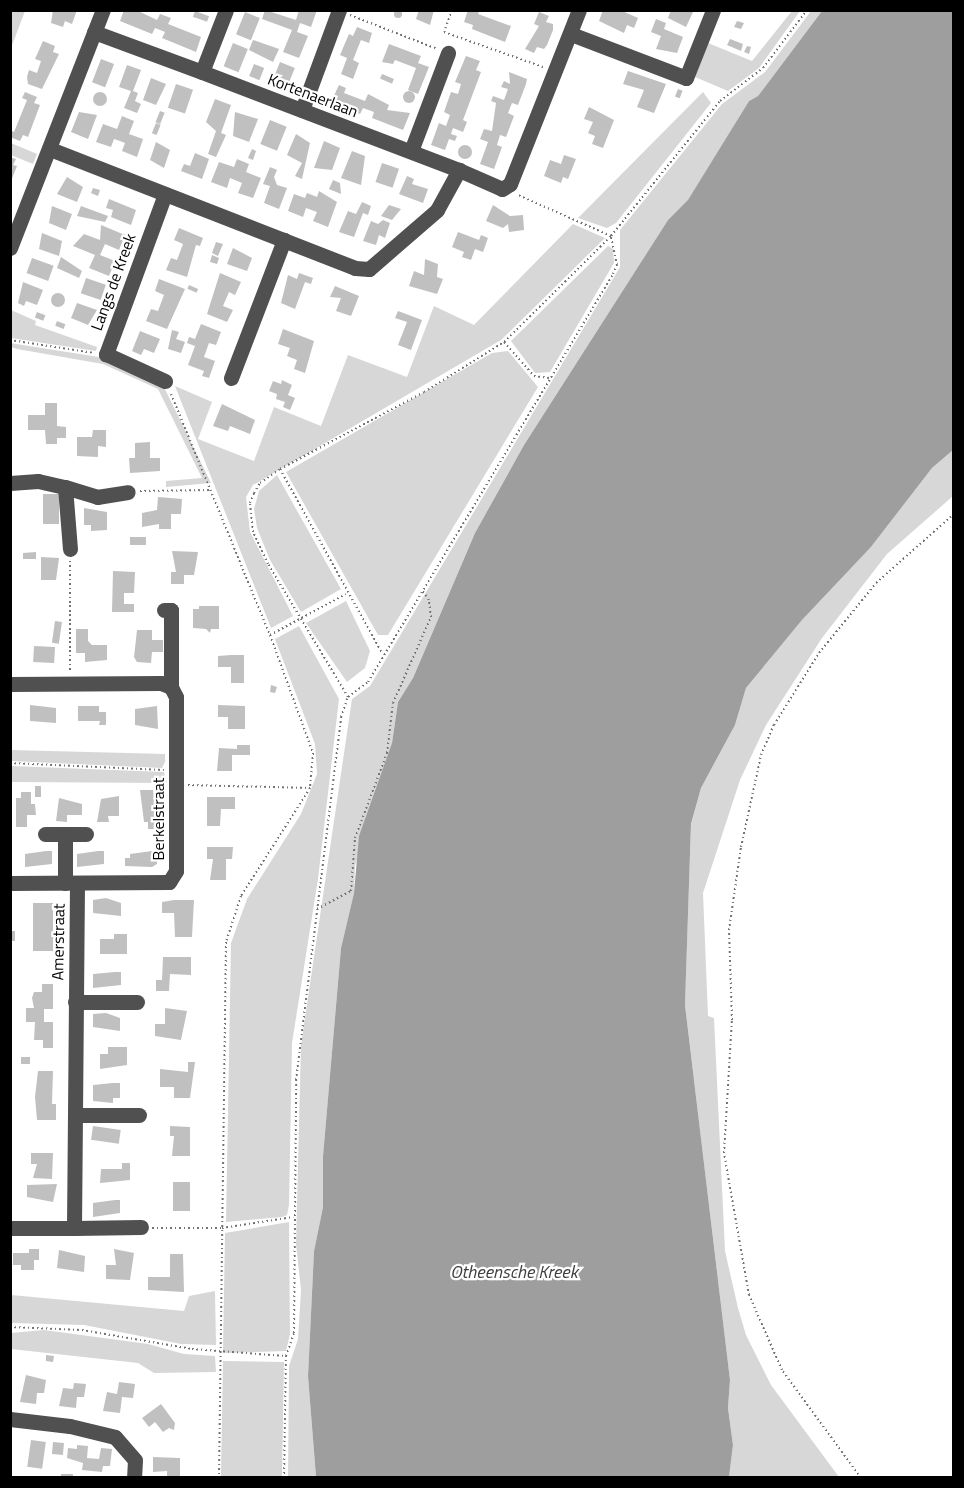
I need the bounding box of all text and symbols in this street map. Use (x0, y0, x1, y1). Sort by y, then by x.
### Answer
street label: Kortenaerlaan (265, 69, 361, 121)
street label: Langs de Kreek (87, 231, 139, 333)
street label: Berkelstraat (148, 778, 168, 860)
street label: Amerstraat (48, 903, 68, 981)
water label: Otheensche Kreek (450, 1261, 578, 1283)

